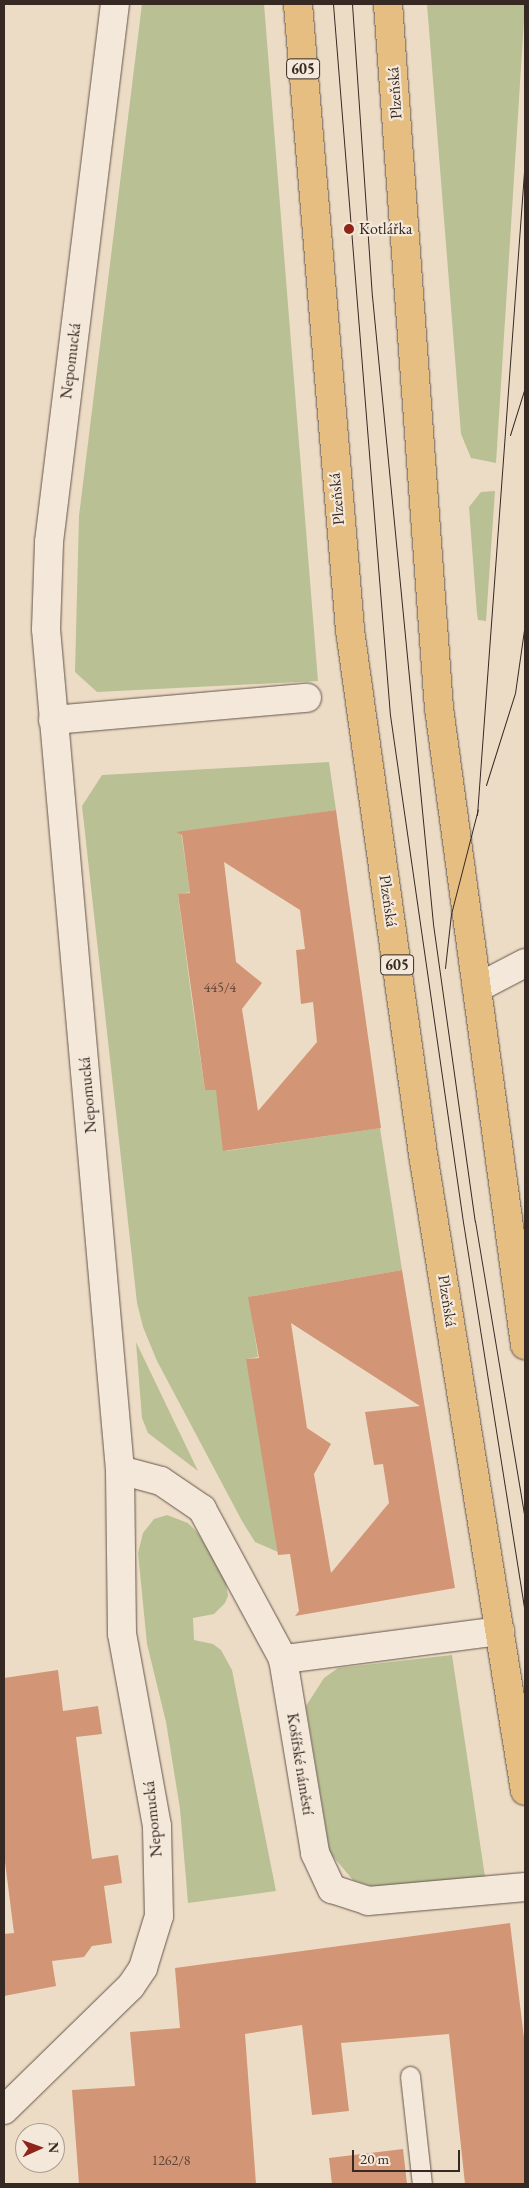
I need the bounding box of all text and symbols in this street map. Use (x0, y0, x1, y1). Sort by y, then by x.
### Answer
road number: 605 (286, 56, 320, 82)
street label: Plzeňská (384, 66, 406, 120)
place label: Kotlářka (359, 219, 412, 239)
marker: Kotlářka (343, 223, 355, 235)
street label: Nepomucká (57, 322, 85, 400)
street label: Plzeňská (325, 472, 349, 526)
street label: Plzeňská (375, 874, 401, 928)
road number: 605 (380, 952, 414, 978)
house number: 445/4 (204, 979, 236, 995)
street label: Nepomucká (75, 1056, 101, 1134)
street label: Plzeňská (433, 1274, 461, 1328)
street label: Košířské náměstí (282, 1712, 318, 1816)
street label: Nepomucká (139, 1780, 167, 1858)
north arrow (15, 2123, 65, 2173)
scale bar (354, 2140, 462, 2172)
text: N (45, 2142, 63, 2153)
text: 20 m (360, 2149, 389, 2168)
house number: 1262/8 (151, 2152, 191, 2168)

